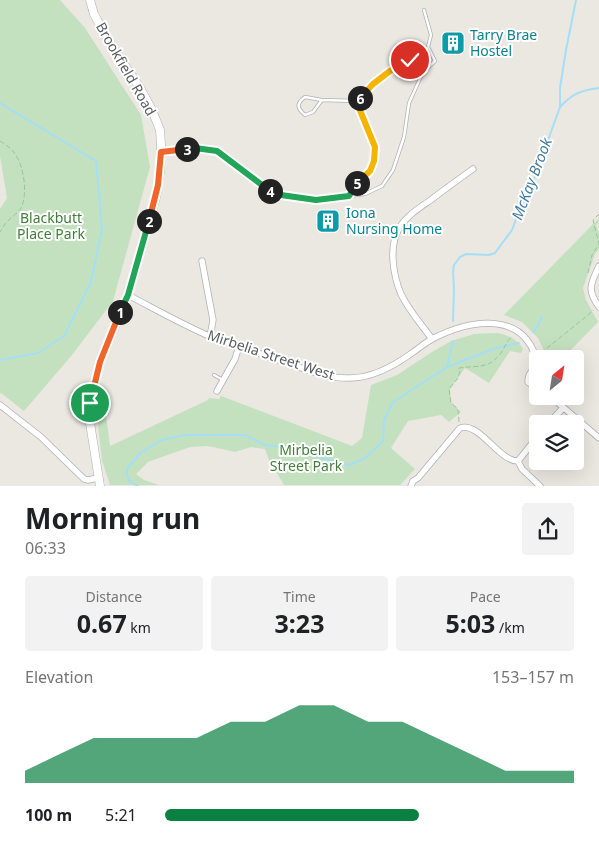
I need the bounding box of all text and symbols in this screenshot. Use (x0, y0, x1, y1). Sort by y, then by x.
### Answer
street label: Brookfield Road (92, 19, 161, 119)
place label: Tarry Brae Hostel (470, 25, 537, 60)
building icon: Tarry Brae Hostel (440, 30, 466, 56)
pin (389, 39, 431, 81)
icon: check (396, 46, 424, 74)
pin: 6 (348, 86, 372, 110)
text: 6 (356, 89, 365, 108)
water label: McKay Brook (506, 134, 556, 222)
pin: 3 (174, 136, 200, 162)
text: 3 (183, 140, 192, 159)
pin: 5 (344, 170, 370, 196)
text: 5 (353, 174, 362, 193)
pin: 4 (258, 178, 282, 204)
text: 4 (266, 182, 275, 201)
place label: Iona Nursing Home (346, 203, 442, 238)
park label: Blackbutt Place Park (17, 208, 85, 243)
pin: 2 (136, 208, 162, 234)
building icon: Iona Nursing Home (315, 208, 341, 234)
text: 2 (145, 212, 154, 231)
pin: 1 (108, 300, 132, 324)
text: 1 (116, 303, 125, 322)
street label: Mirbelia Street West (205, 325, 337, 384)
north arrow (529, 350, 584, 405)
map controls (529, 350, 584, 470)
pin (69, 382, 111, 424)
icon: arrive (76, 389, 104, 417)
button: layers (529, 415, 584, 470)
park label: Mirbelia Street Park (270, 440, 343, 475)
text: Morning run (25, 499, 200, 537)
button: share (522, 503, 574, 555)
text: 06:33 (25, 537, 66, 559)
text: Distance (85, 587, 142, 606)
text: Time (283, 587, 316, 606)
text: Pace (470, 587, 501, 606)
text: 0.67 (77, 606, 127, 640)
text: 3:23 (275, 606, 324, 640)
text: 5:03 (445, 606, 495, 640)
text: km (127, 618, 151, 637)
text: /km (495, 618, 525, 637)
text: Elevation (25, 666, 93, 688)
text: 153–157 m (492, 666, 574, 688)
text: 100 m (25, 804, 72, 826)
text: 5:21 (105, 804, 137, 826)

